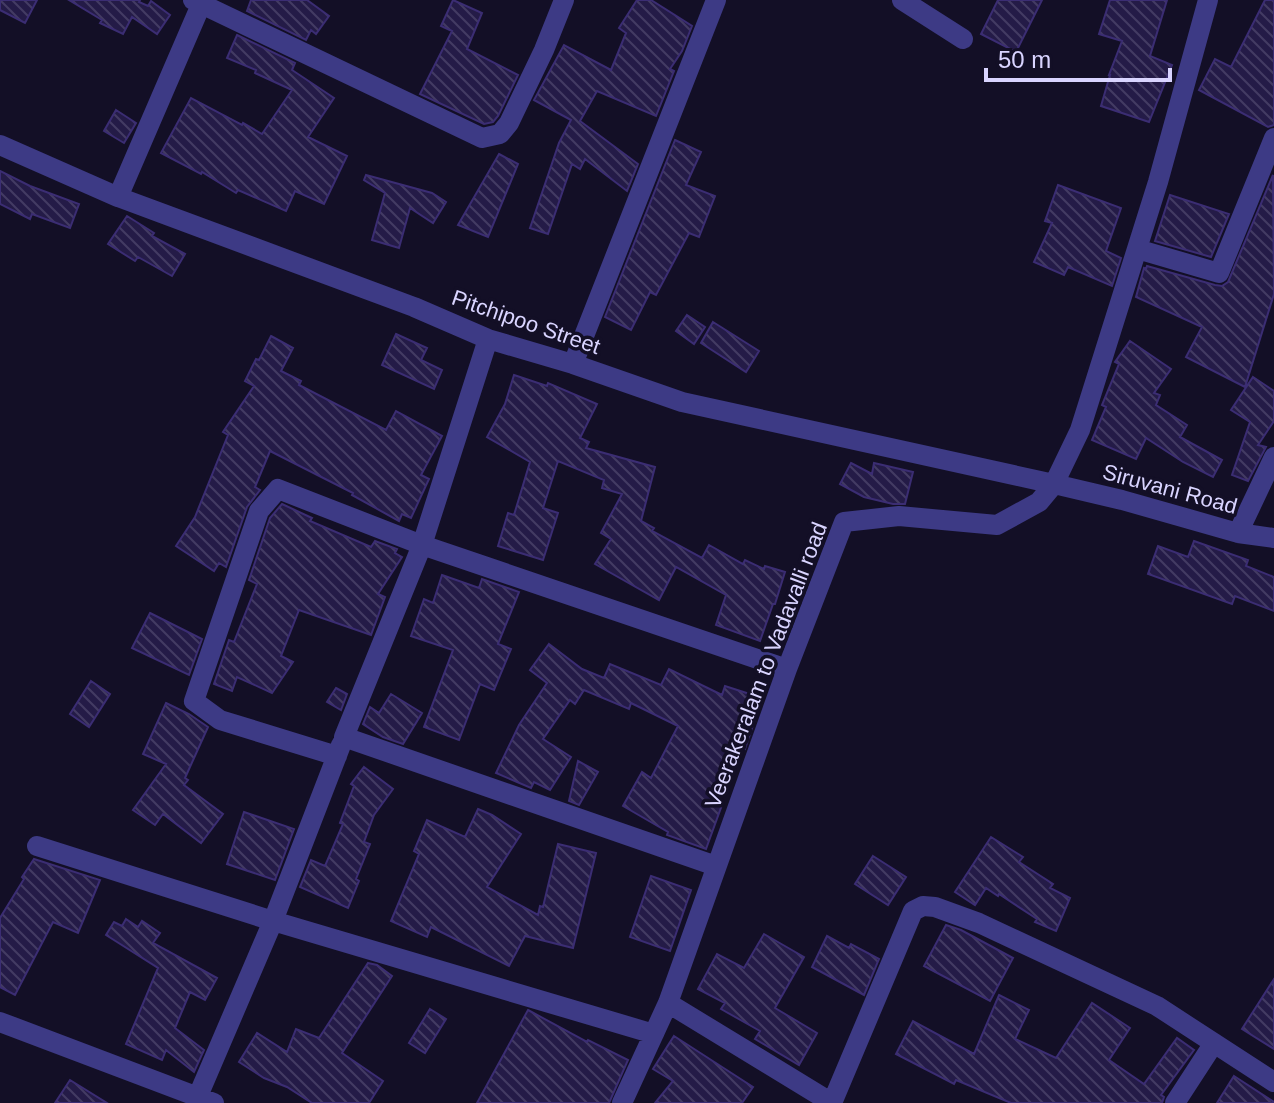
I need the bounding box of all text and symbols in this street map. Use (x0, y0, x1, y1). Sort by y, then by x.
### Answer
scale bar (986, 32, 1170, 82)
text: 50 m (998, 46, 1051, 73)
street label: Pitchipoo Street (449, 285, 603, 359)
street label: Siruvani Road (1100, 459, 1240, 519)
street label: Veerakeralam to Vadavalli road (700, 519, 832, 811)

